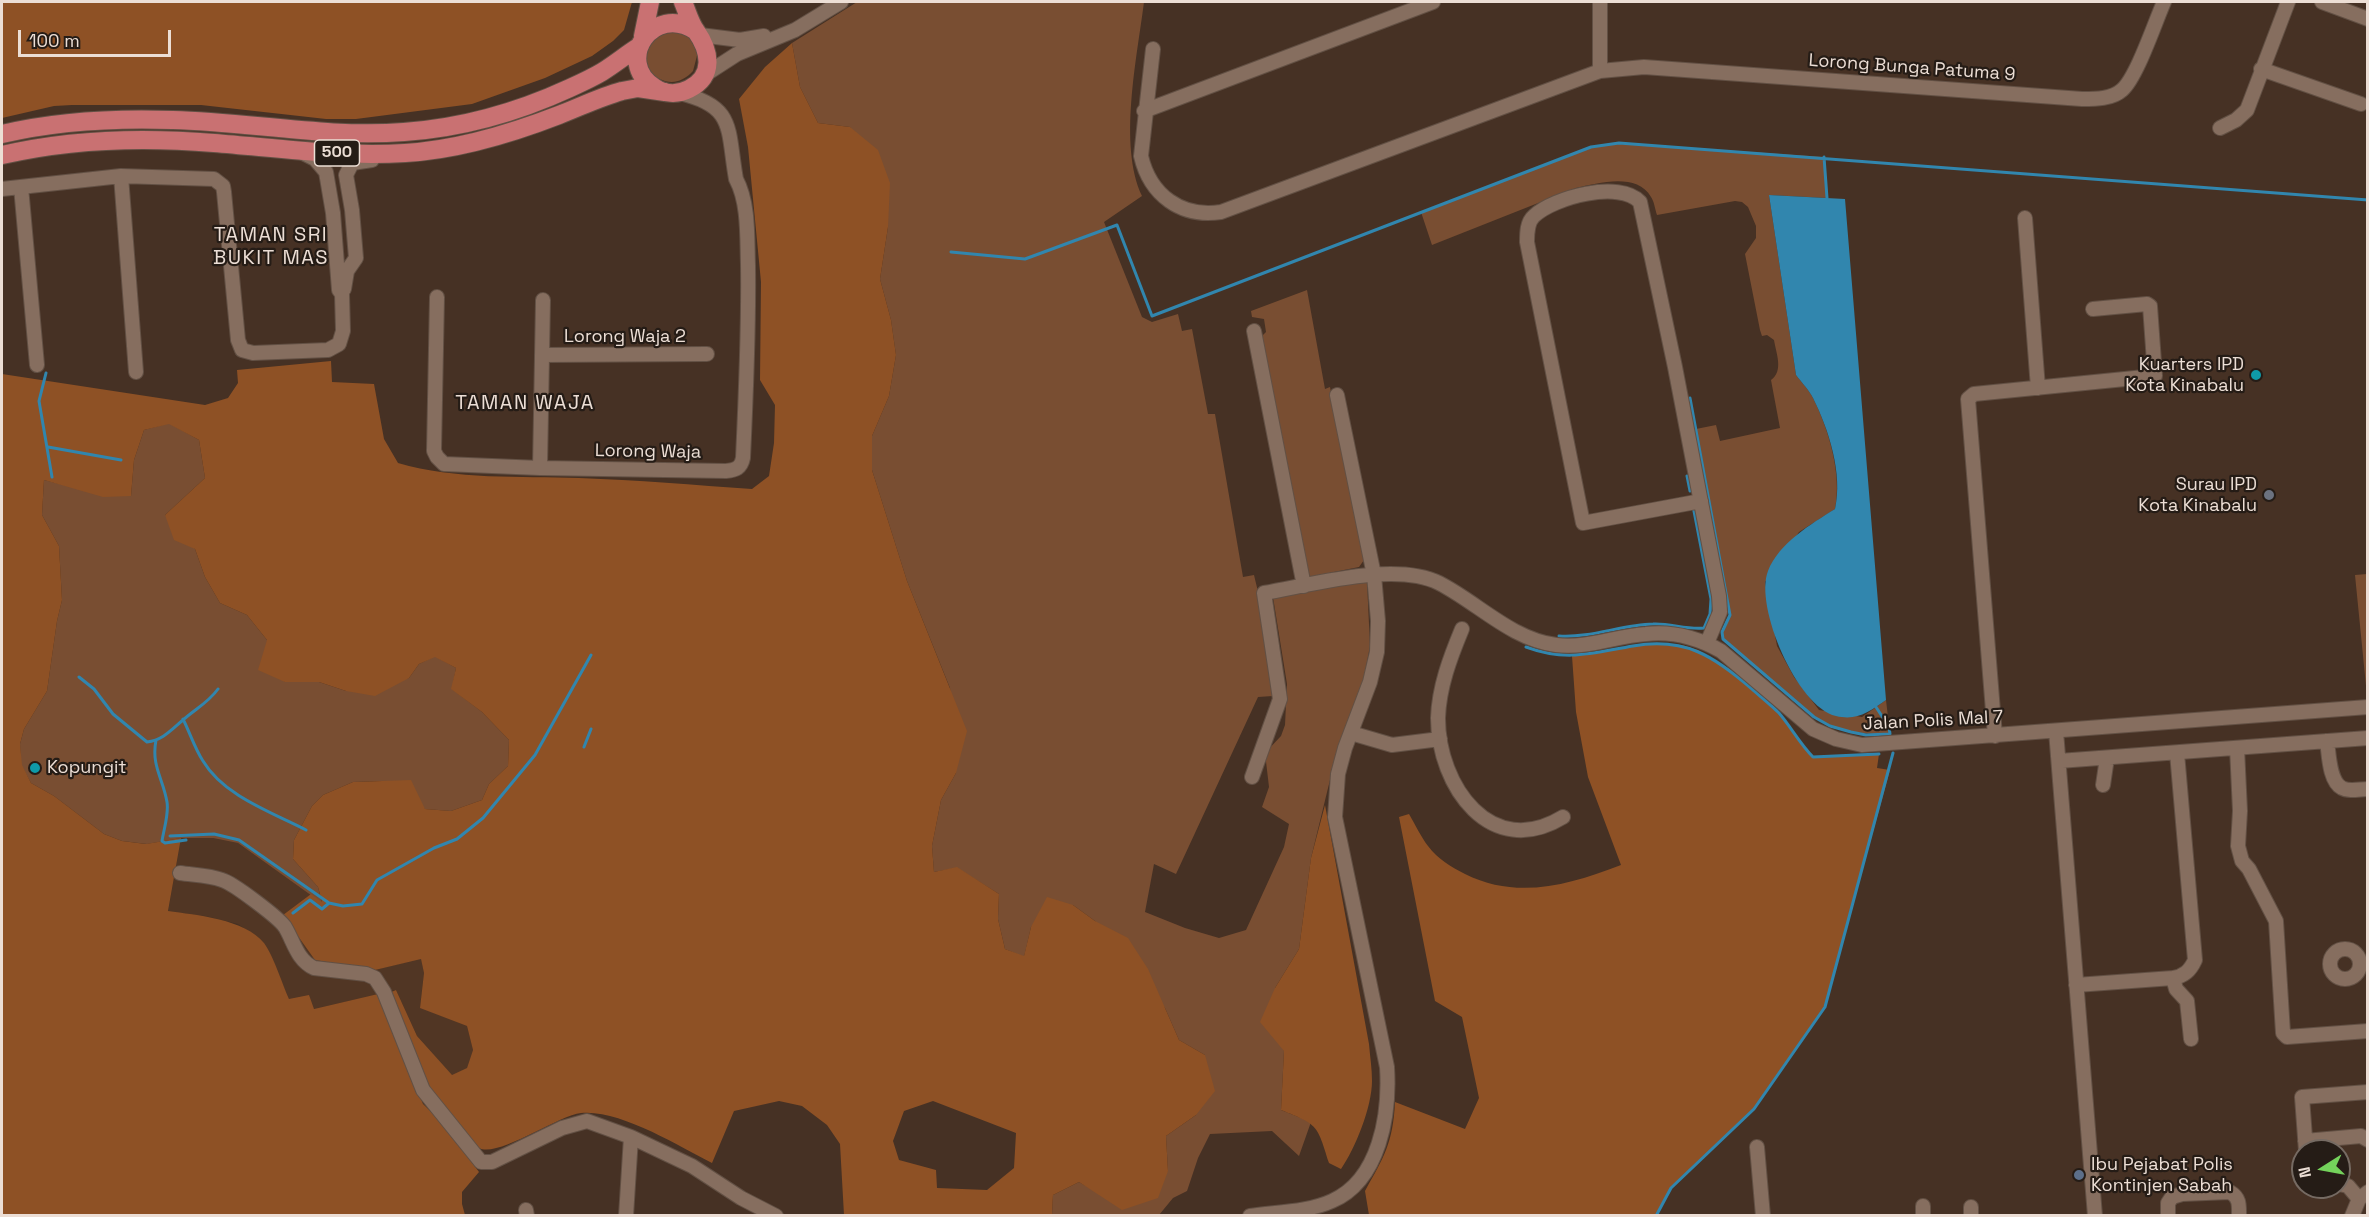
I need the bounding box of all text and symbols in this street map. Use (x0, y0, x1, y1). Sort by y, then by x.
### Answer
scale bar (21, 18, 174, 56)
text: 100 m (29, 29, 80, 52)
street label: Lorong Bunga Patuma 9 (1808, 50, 2016, 86)
road number: 500 (314, 140, 360, 166)
district label: TAMAN SRI BUKIT MAS (213, 224, 329, 271)
street label: Lorong Waja 2 (564, 326, 686, 348)
place label: Kuarters IPD Kota Kinabalu (2125, 354, 2244, 397)
marker: Kuarters IPD Kota Kinabalu (2249, 368, 2263, 382)
district label: TAMAN WAJA (455, 392, 595, 416)
street label: Lorong Waja (595, 440, 701, 464)
place label: Surau IPD Kota Kinabalu (2138, 474, 2257, 516)
marker: Surau IPD Kota Kinabalu (2262, 488, 2276, 502)
street label: Jalan Polis Mal 7 (1862, 707, 2004, 735)
place label: Kopungit (47, 757, 127, 779)
marker: Kopungit (28, 761, 42, 775)
north arrow (2291, 1139, 2351, 1199)
place label: Ibu Pejabat Polis Kontinjen Sabah (2091, 1154, 2233, 1196)
text: N (2293, 1165, 2316, 1179)
marker: Ibu Pejabat Polis Kontinjen Sabah (2072, 1168, 2086, 1182)

